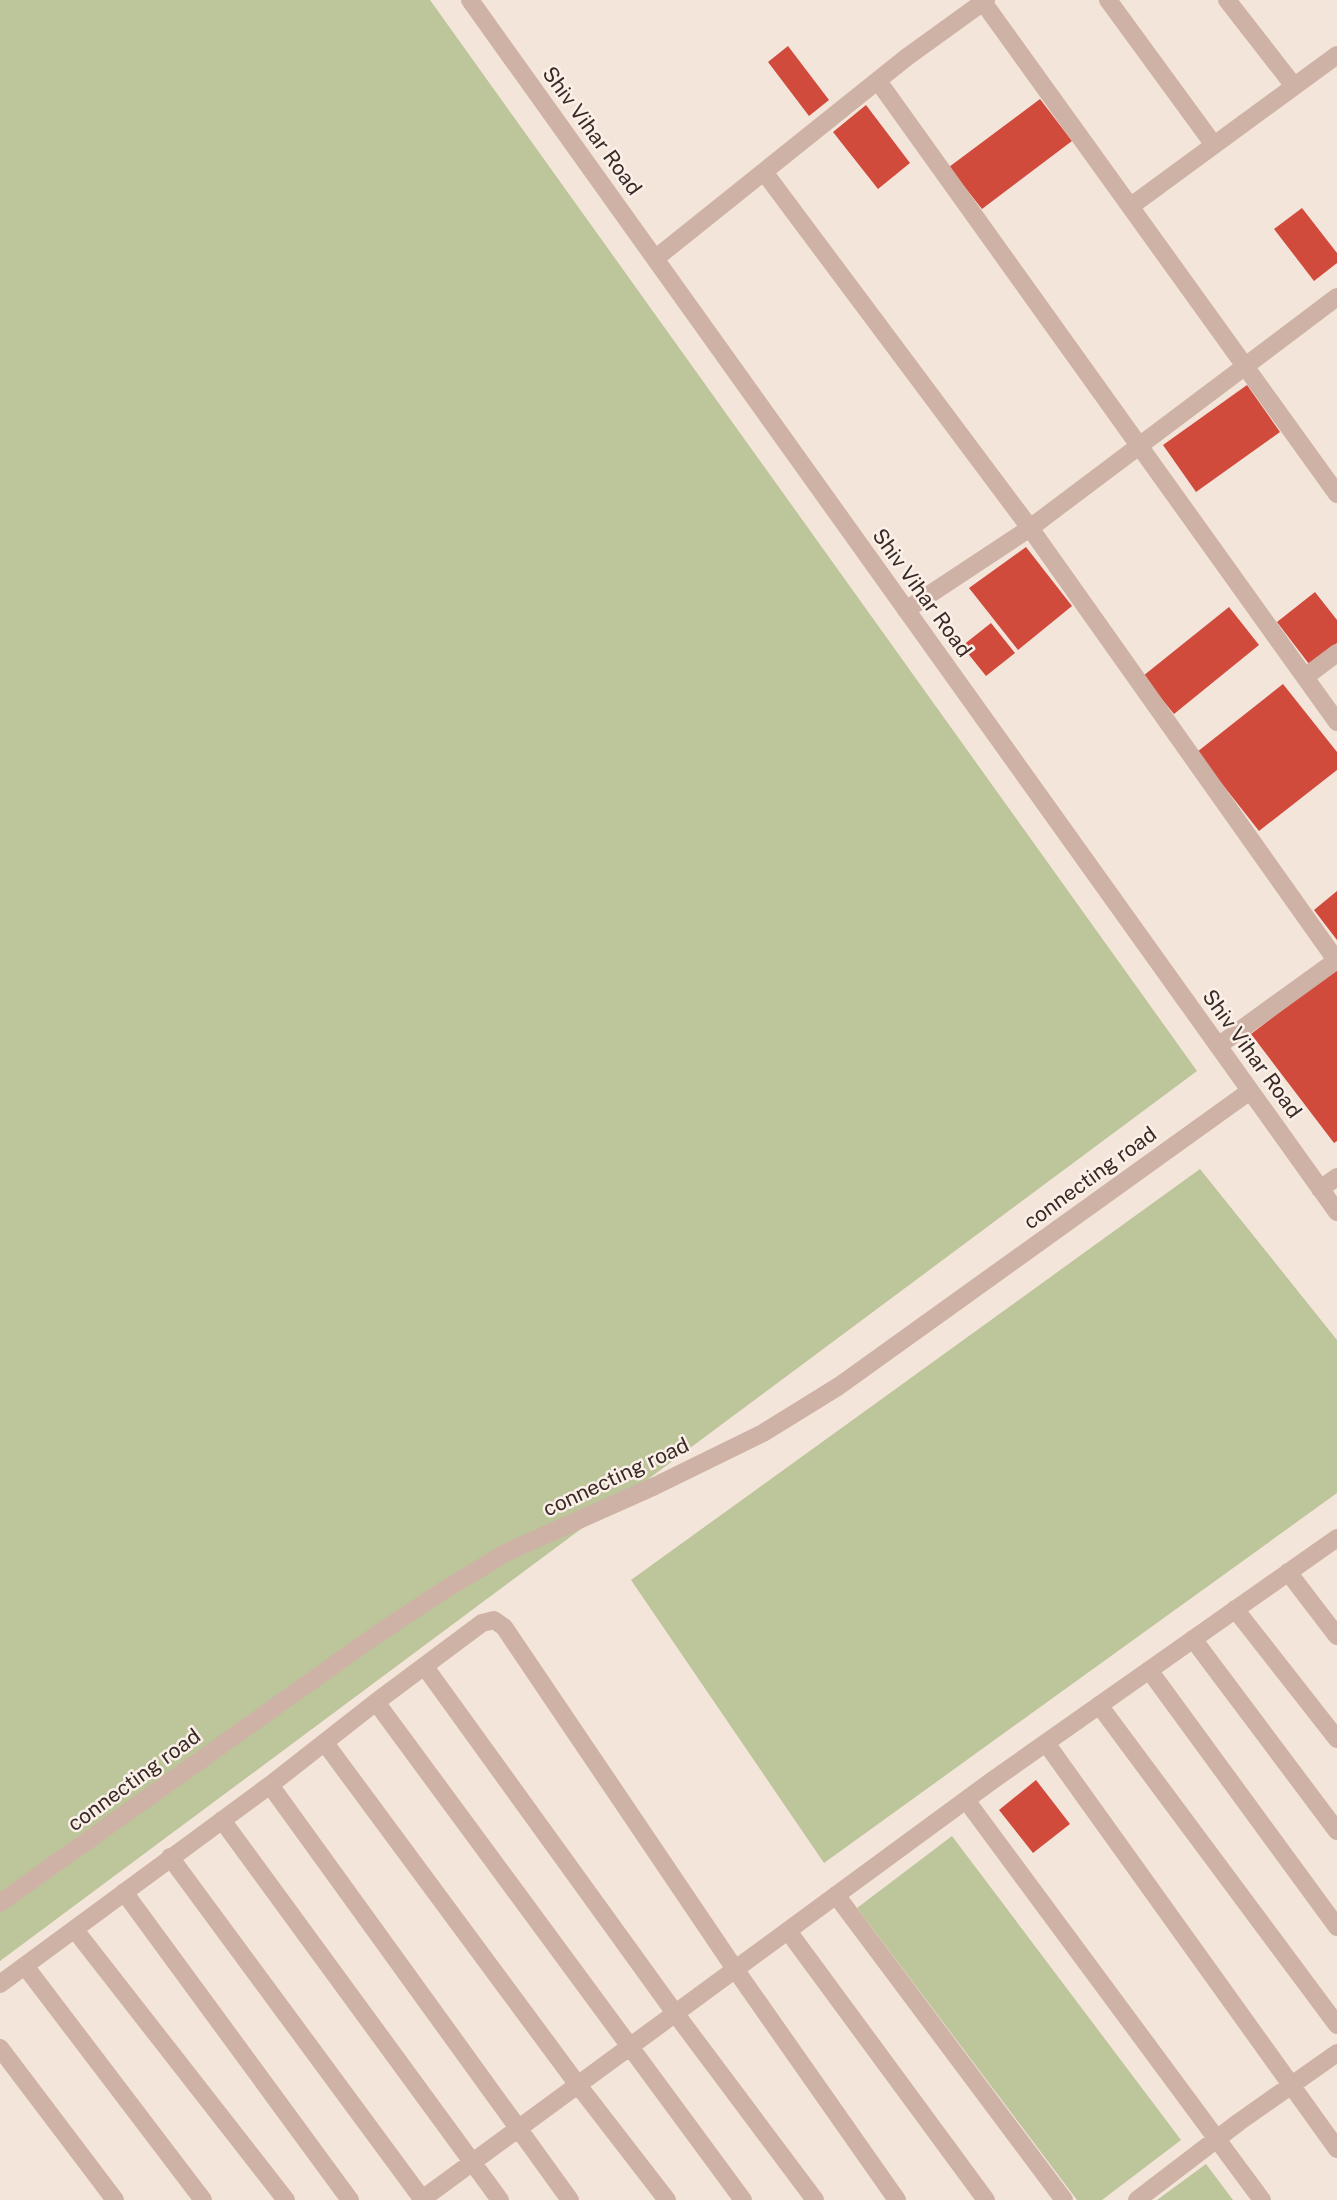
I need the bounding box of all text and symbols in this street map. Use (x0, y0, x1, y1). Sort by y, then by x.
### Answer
street label: Shiv Vihar Road (537, 62, 647, 200)
street label: Shiv Vihar Road (867, 524, 977, 662)
street label: Shiv Vihar Road (1197, 985, 1307, 1123)
street label: connecting road (1018, 1121, 1161, 1234)
street label: connecting road (539, 1432, 693, 1521)
street label: connecting road (62, 1723, 205, 1836)

